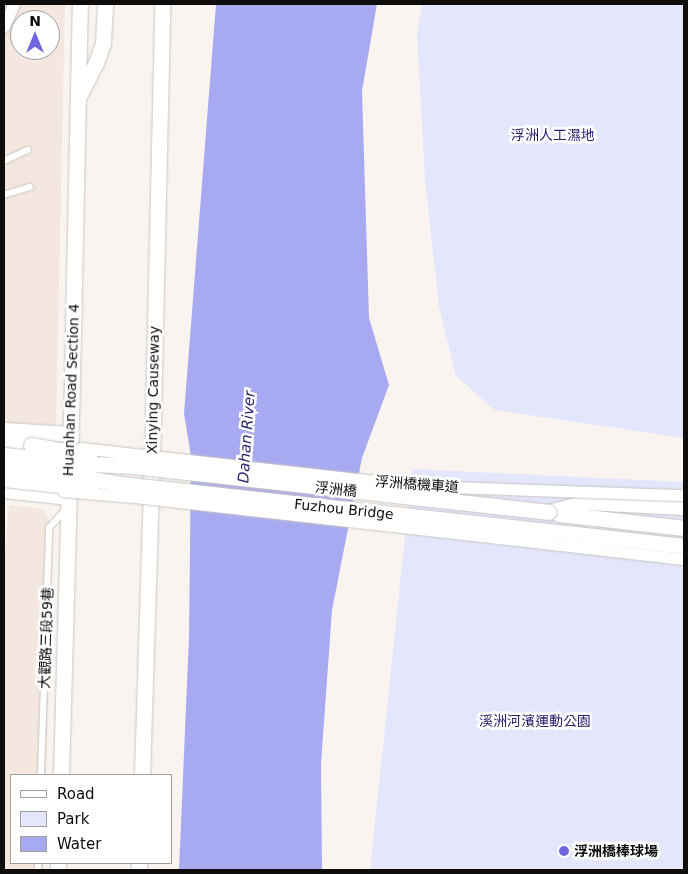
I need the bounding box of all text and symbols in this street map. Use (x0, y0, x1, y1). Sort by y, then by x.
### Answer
north arrow (10, 10, 60, 60)
text: N (29, 13, 41, 29)
park label: 浮洲人工濕地 (511, 127, 595, 143)
street label: Huanhan Road Section 4 (60, 303, 82, 477)
street label: Xinying Causeway (143, 326, 163, 454)
water label: Dahan River (235, 390, 259, 484)
street label: 浮洲橋機車道 (375, 473, 459, 495)
street label: 浮洲橋 (314, 478, 358, 500)
street label: Fuzhou Bridge (293, 495, 395, 523)
street label: 大觀路三段59巷 (36, 587, 56, 689)
park label: 溪洲河濱運動公園 (479, 713, 591, 729)
legend (10, 774, 172, 864)
text: Road (57, 785, 95, 803)
text: Park (57, 810, 89, 828)
text: Water (57, 835, 101, 853)
place label: 浮洲橋棒球場 (574, 843, 658, 859)
marker: 浮洲橋棒球場 (558, 845, 570, 857)

